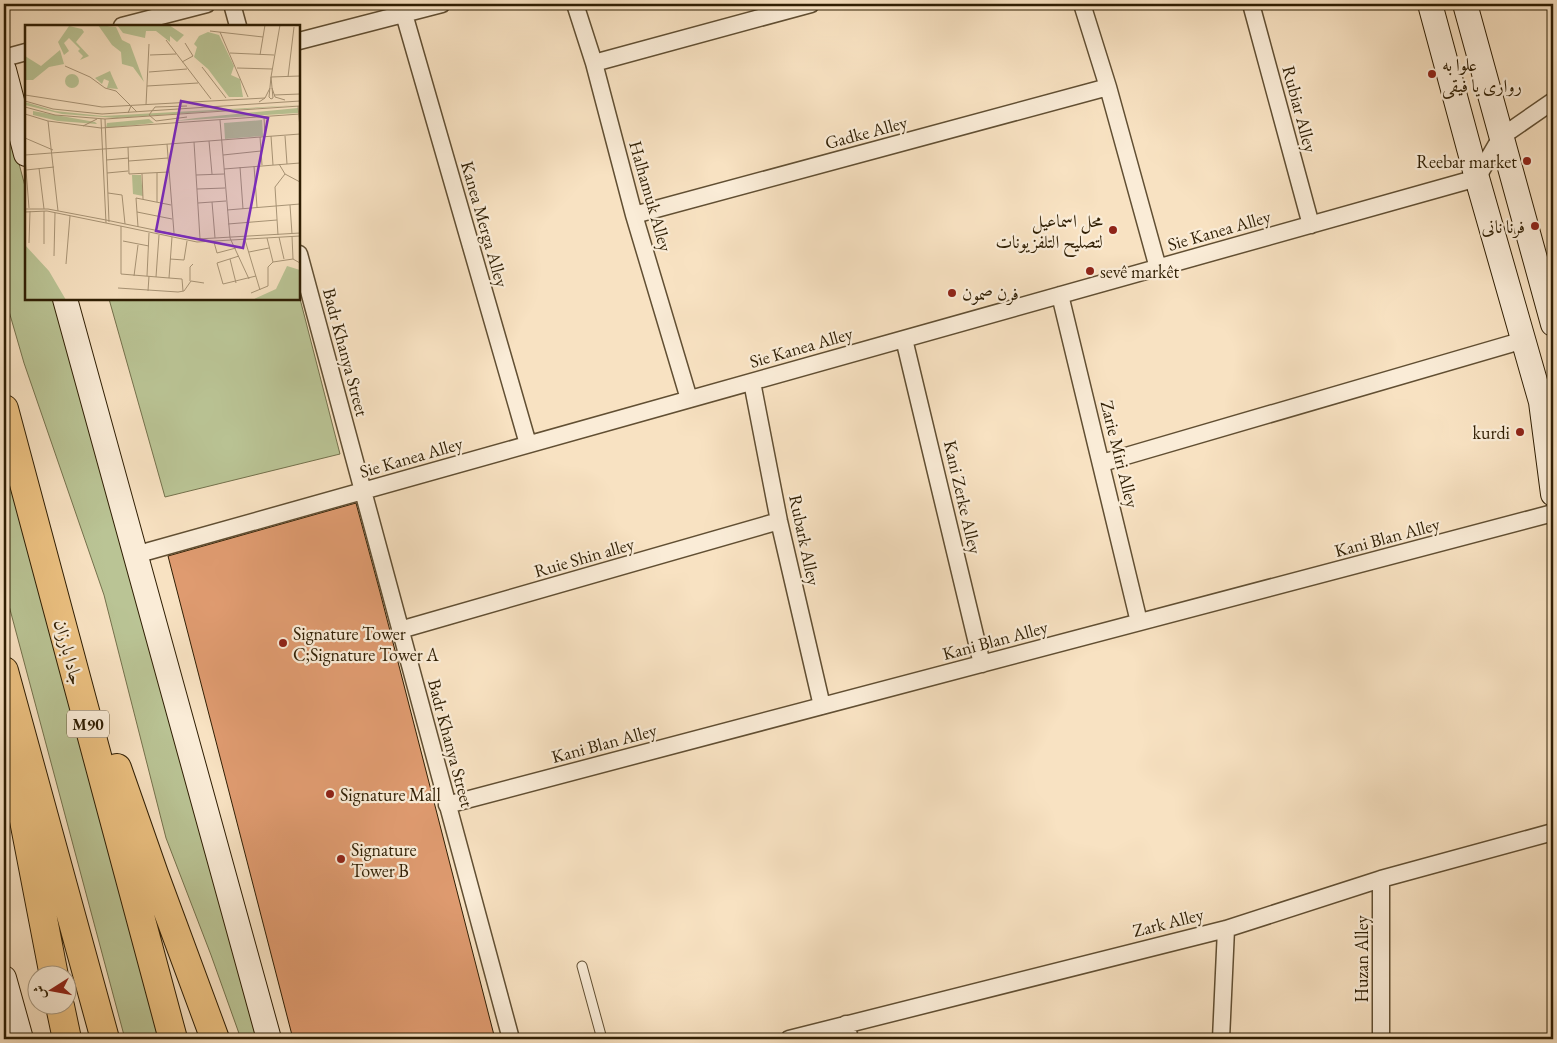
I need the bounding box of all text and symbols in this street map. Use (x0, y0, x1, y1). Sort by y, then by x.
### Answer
inset map (25, 25, 300, 300)
place label: علوا به رواری یا فیقی (1442, 53, 1522, 99)
street label: Rubiar Alley (1277, 63, 1323, 155)
marker: علوا به رواری یا فیقی (1426, 68, 1438, 80)
street label: Gadke Alley (822, 110, 910, 154)
street label: Halhamuk Alley (624, 138, 678, 254)
place label: Reebar market (1416, 150, 1517, 173)
marker: Reebar market (1521, 155, 1533, 167)
street label: Kanea Merga Alley (456, 158, 514, 290)
street label: Sie Kanea Alley (1165, 204, 1273, 256)
place label: محل اسماعيل لتصليح التلفزيونات (995, 209, 1103, 258)
place label: فرنا نانى (1482, 215, 1525, 239)
marker: فرنا نانى (1529, 220, 1541, 232)
marker: محل اسماعيل لتصليح التلفزيونات (1107, 224, 1119, 236)
place label: sevê markêt (1100, 260, 1180, 283)
marker: sevê markêt (1084, 265, 1096, 277)
place label: فرن صمون (962, 282, 1019, 306)
street label: Badr Khanya Street (318, 285, 374, 419)
marker: فرن صمون (946, 287, 958, 299)
street label: Sie Kanea Alley (747, 321, 855, 373)
street label: Zarie Miri Alley (1096, 398, 1144, 510)
place label: kurdi (1473, 421, 1511, 444)
marker: kurdi (1514, 426, 1526, 438)
street label: Sie Kanea Alley (357, 431, 465, 483)
street label: Kani Zerke Alley (939, 438, 987, 556)
street label: Rubark Alley (784, 492, 826, 588)
street label: Kani Blan Alley (1332, 512, 1442, 562)
street label: Ruie Shin alley (531, 532, 637, 582)
street label: Kani Blan Alley (940, 615, 1050, 665)
street label: جادا بارزان (49, 617, 89, 687)
place label: Signature Tower C;Signature Tower A (293, 622, 439, 666)
marker: Signature Tower C;Signature Tower A (277, 637, 289, 649)
street label: Badr Khanya Street (423, 676, 479, 810)
road number: M90 (67, 711, 109, 738)
street label: Kani Blan Alley (549, 718, 659, 768)
place label: Signature Mall (340, 783, 441, 806)
marker: Signature Mall (324, 788, 336, 800)
place label: Signature Tower B (351, 838, 416, 882)
marker: Signature Tower B (335, 853, 347, 865)
street label: Zark Alley (1130, 902, 1206, 942)
street label: Huzan Alley (1350, 915, 1373, 1003)
north arrow (28, 966, 78, 1016)
text: ش (29, 984, 49, 1001)

